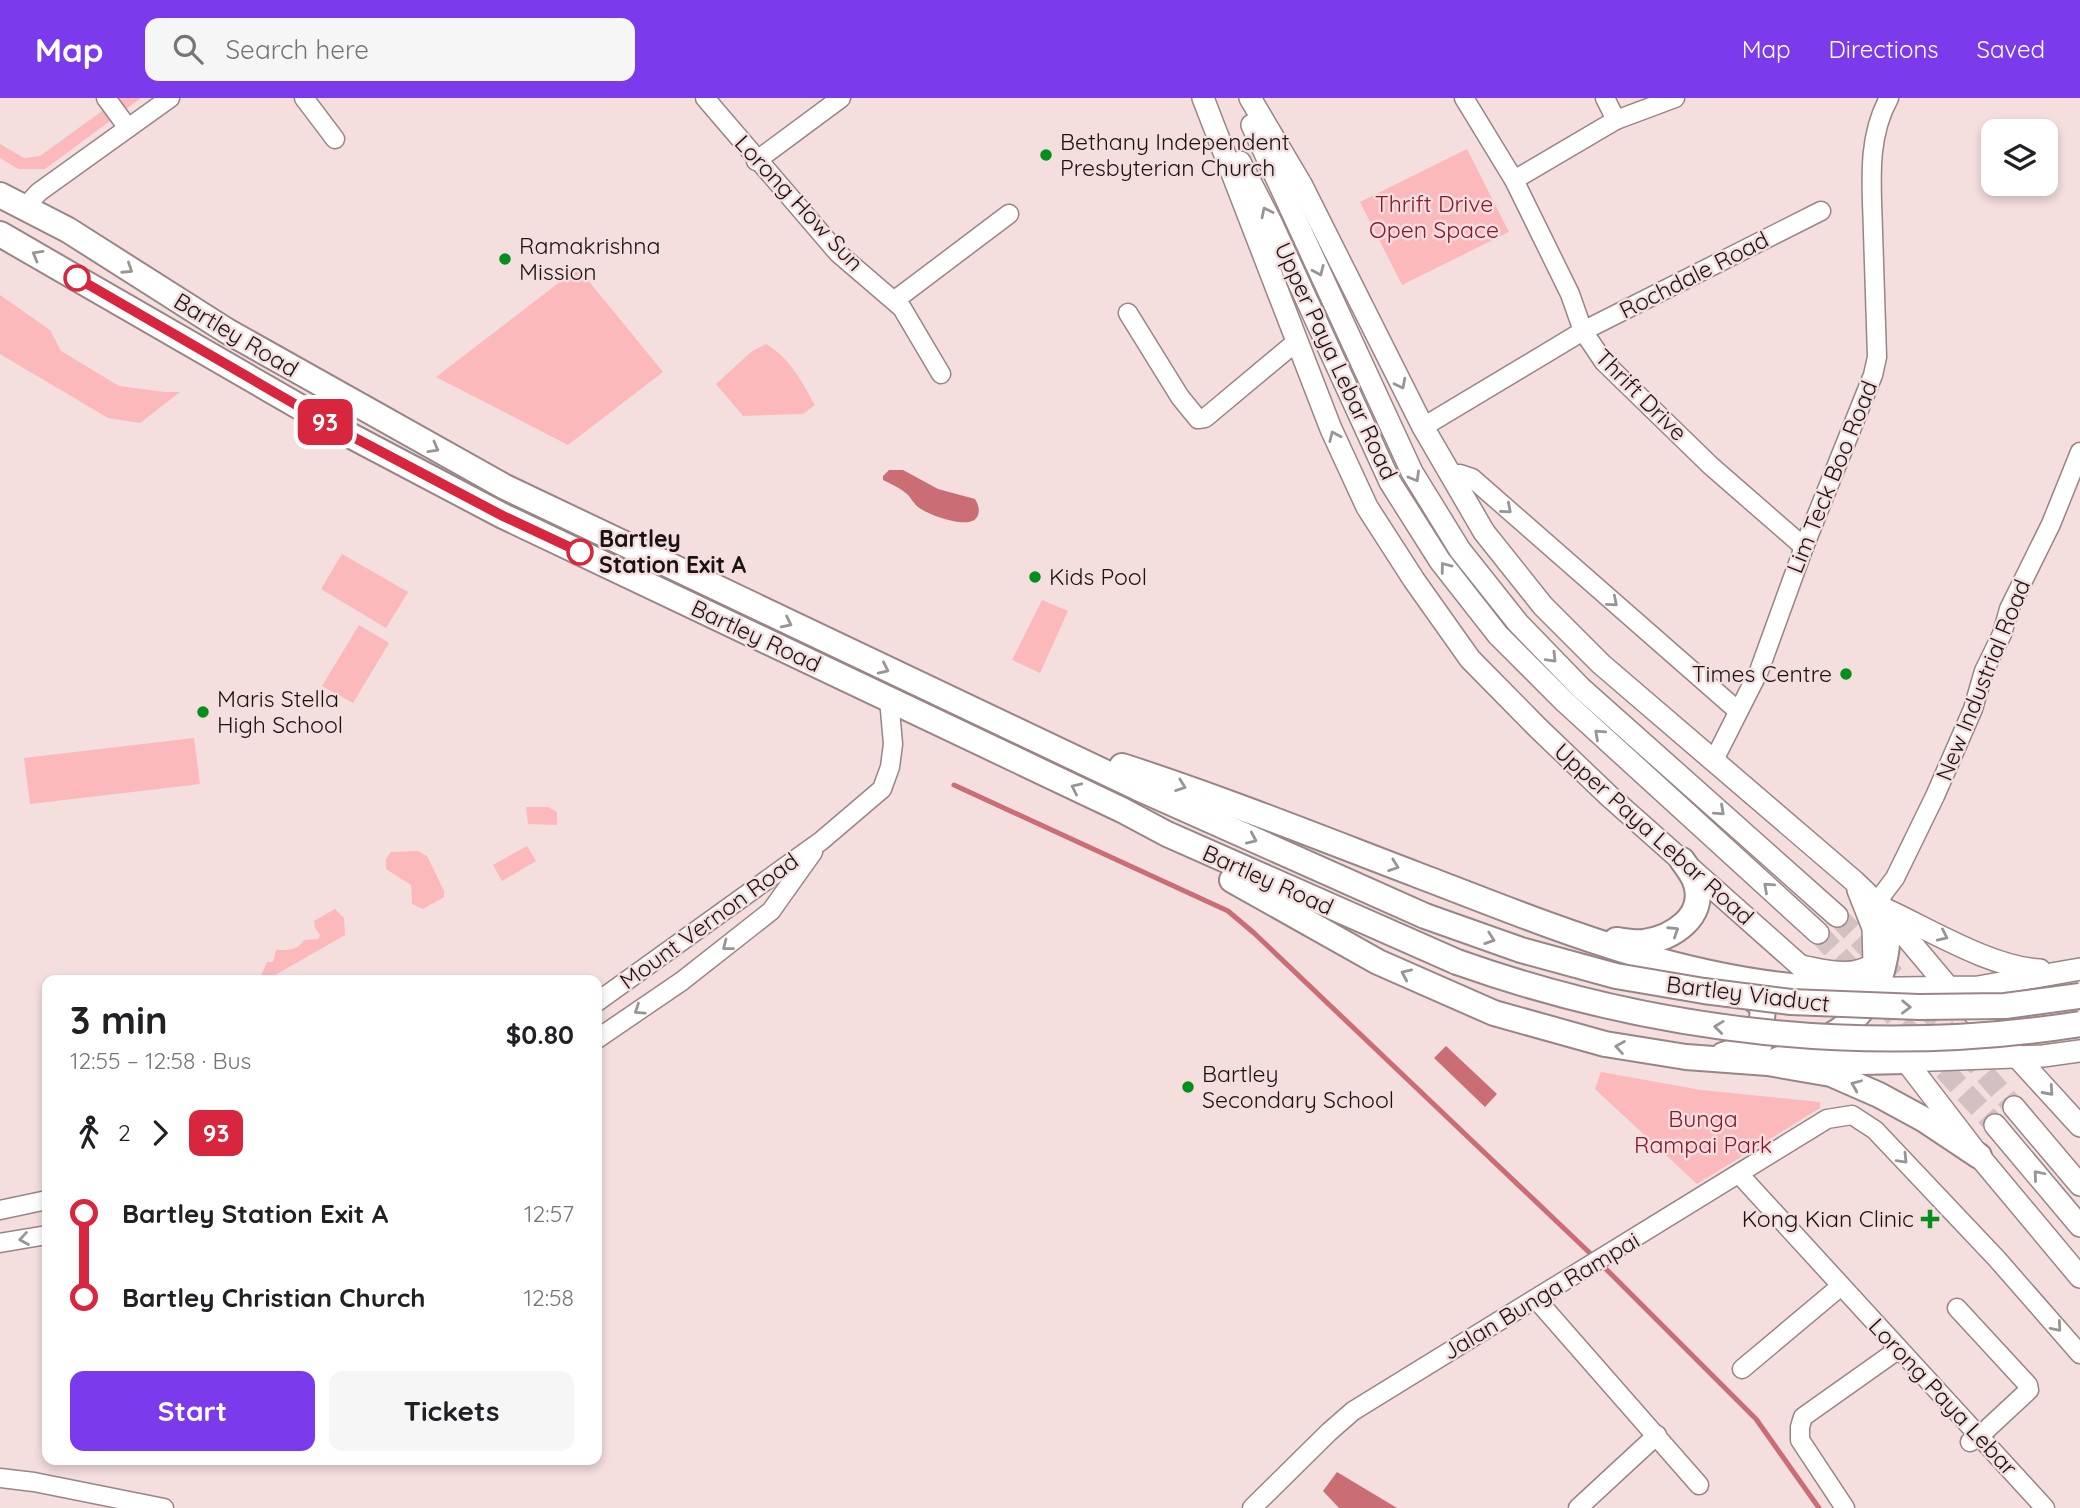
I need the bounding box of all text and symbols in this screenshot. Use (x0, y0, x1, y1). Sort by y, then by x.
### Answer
search box (145, 18, 635, 81)
text: Map (35, 29, 103, 70)
icon: search (169, 30, 207, 68)
text: Search here (225, 33, 369, 66)
text: Map (1742, 34, 1791, 64)
text: Directions (1829, 34, 1939, 64)
text: Saved (1977, 34, 2045, 64)
map controls (1981, 119, 2058, 196)
button: layers (1981, 119, 2058, 196)
place label: Bethany Independent Presbyterian Church (1060, 127, 1290, 182)
street label: Lorong How Sun (729, 129, 870, 277)
marker: Bethany Independent Presbyterian Church (1038, 147, 1054, 163)
park label: Thrift Drive Open Space (1369, 189, 1499, 244)
one-way arrow (1260, 207, 1274, 219)
street label: Rochdale Road (1614, 225, 1773, 325)
place label: Ramakrishna Mission (519, 231, 661, 286)
street label: Upper Paya Lebar Road (1269, 238, 1404, 484)
one-way arrow (32, 250, 44, 263)
marker: Ramakrishna Mission (497, 251, 513, 267)
one-way arrow (120, 261, 133, 274)
one-way arrow (1311, 264, 1325, 276)
unlabelled marker (64, 265, 90, 291)
street label: Bartley Road (169, 286, 304, 383)
street label: Thrift Drive (1589, 342, 1694, 447)
street label: Lim Teck Boo Road (1780, 376, 1883, 577)
one-way arrow (1393, 377, 1407, 389)
line badge: 93 (294, 399, 356, 445)
text: 93 (312, 407, 338, 437)
one-way arrow (1328, 430, 1342, 443)
one-way arrow (427, 440, 439, 453)
one-way arrow (1407, 470, 1420, 482)
one-way arrow (1498, 500, 1511, 513)
place label: Bartley Station Exit A (599, 524, 747, 579)
marker: Bartley Station Exit A (567, 539, 593, 565)
place label: Kids Pool (1049, 562, 1147, 591)
one-way arrow (1441, 562, 1454, 575)
marker: Kids Pool (1027, 569, 1043, 585)
street label: New Industrial Road (1929, 575, 2036, 785)
street label: Bartley Road (687, 593, 826, 678)
one-way arrow (1605, 594, 1618, 606)
one-way arrow (780, 615, 792, 629)
one-way arrow (1544, 650, 1557, 663)
place label: Times Centre (1692, 659, 1832, 688)
one-way arrow (877, 661, 889, 675)
marker: Times Centre (1838, 666, 1854, 682)
place label: Maris Stella High School (217, 684, 343, 739)
marker: Maris Stella High School (195, 704, 211, 720)
one-way arrow (1595, 730, 1608, 742)
street label: Upper Paya Lebar Road (1549, 736, 1760, 931)
one-way arrow (1174, 778, 1186, 792)
one-way arrow (1071, 782, 1083, 796)
one-way arrow (1711, 803, 1724, 816)
one-way arrow (1245, 831, 1258, 845)
street label: Bartley Road (1198, 838, 1338, 921)
street label: Mount Vernon Road (614, 846, 804, 995)
one-way arrow (1387, 858, 1399, 872)
one-way arrow (1763, 883, 1776, 895)
one-way arrow (1666, 926, 1679, 939)
one-way arrow (1935, 928, 1948, 942)
one-way arrow (1483, 931, 1495, 945)
one-way arrow (722, 938, 734, 951)
one-way arrow (1400, 968, 1413, 982)
street label: Bartley Viaduct (1665, 969, 1831, 1018)
text: 3 min (70, 996, 168, 1044)
one-way arrow (1901, 999, 1912, 1015)
one-way arrow (634, 1002, 647, 1014)
text: $0.80 (506, 1018, 574, 1051)
one-way arrow (1713, 1020, 1725, 1035)
one-way arrow (1615, 1040, 1626, 1055)
text: 12:55 – 12:58 · Bus (70, 1046, 251, 1075)
place label: Bartley Secondary School (1202, 1059, 1394, 1114)
marker: Bartley Secondary School (1180, 1079, 1196, 1095)
one-way arrow (1851, 1079, 1864, 1093)
one-way arrow (2040, 1083, 2053, 1096)
park label: Bunga Rampai Park (1634, 1104, 1772, 1159)
icon: walk (70, 1114, 108, 1152)
icon: forward (141, 1114, 179, 1152)
text: 2 (118, 1118, 131, 1147)
text: 93 (203, 1118, 229, 1148)
one-way arrow (1895, 1151, 1908, 1164)
one-way arrow (2033, 1171, 2046, 1183)
text: Bartley Station Exit A (122, 1197, 388, 1230)
text: 12:57 (524, 1199, 574, 1228)
place label: Kong Kian Clinic (1742, 1204, 1914, 1233)
marker: Kong Kian Clinic (1920, 1209, 1940, 1229)
street label: Jalan Bunga Rampai (1437, 1225, 1645, 1366)
one-way arrow (18, 1231, 30, 1246)
text: Bartley Christian Church (122, 1281, 425, 1314)
text: 12:58 (523, 1283, 574, 1312)
street label: Lorong Paya Lebar (1863, 1312, 2024, 1482)
one-way arrow (2049, 1319, 2061, 1332)
button: Start (70, 1371, 315, 1451)
button: Tickets (329, 1371, 574, 1451)

